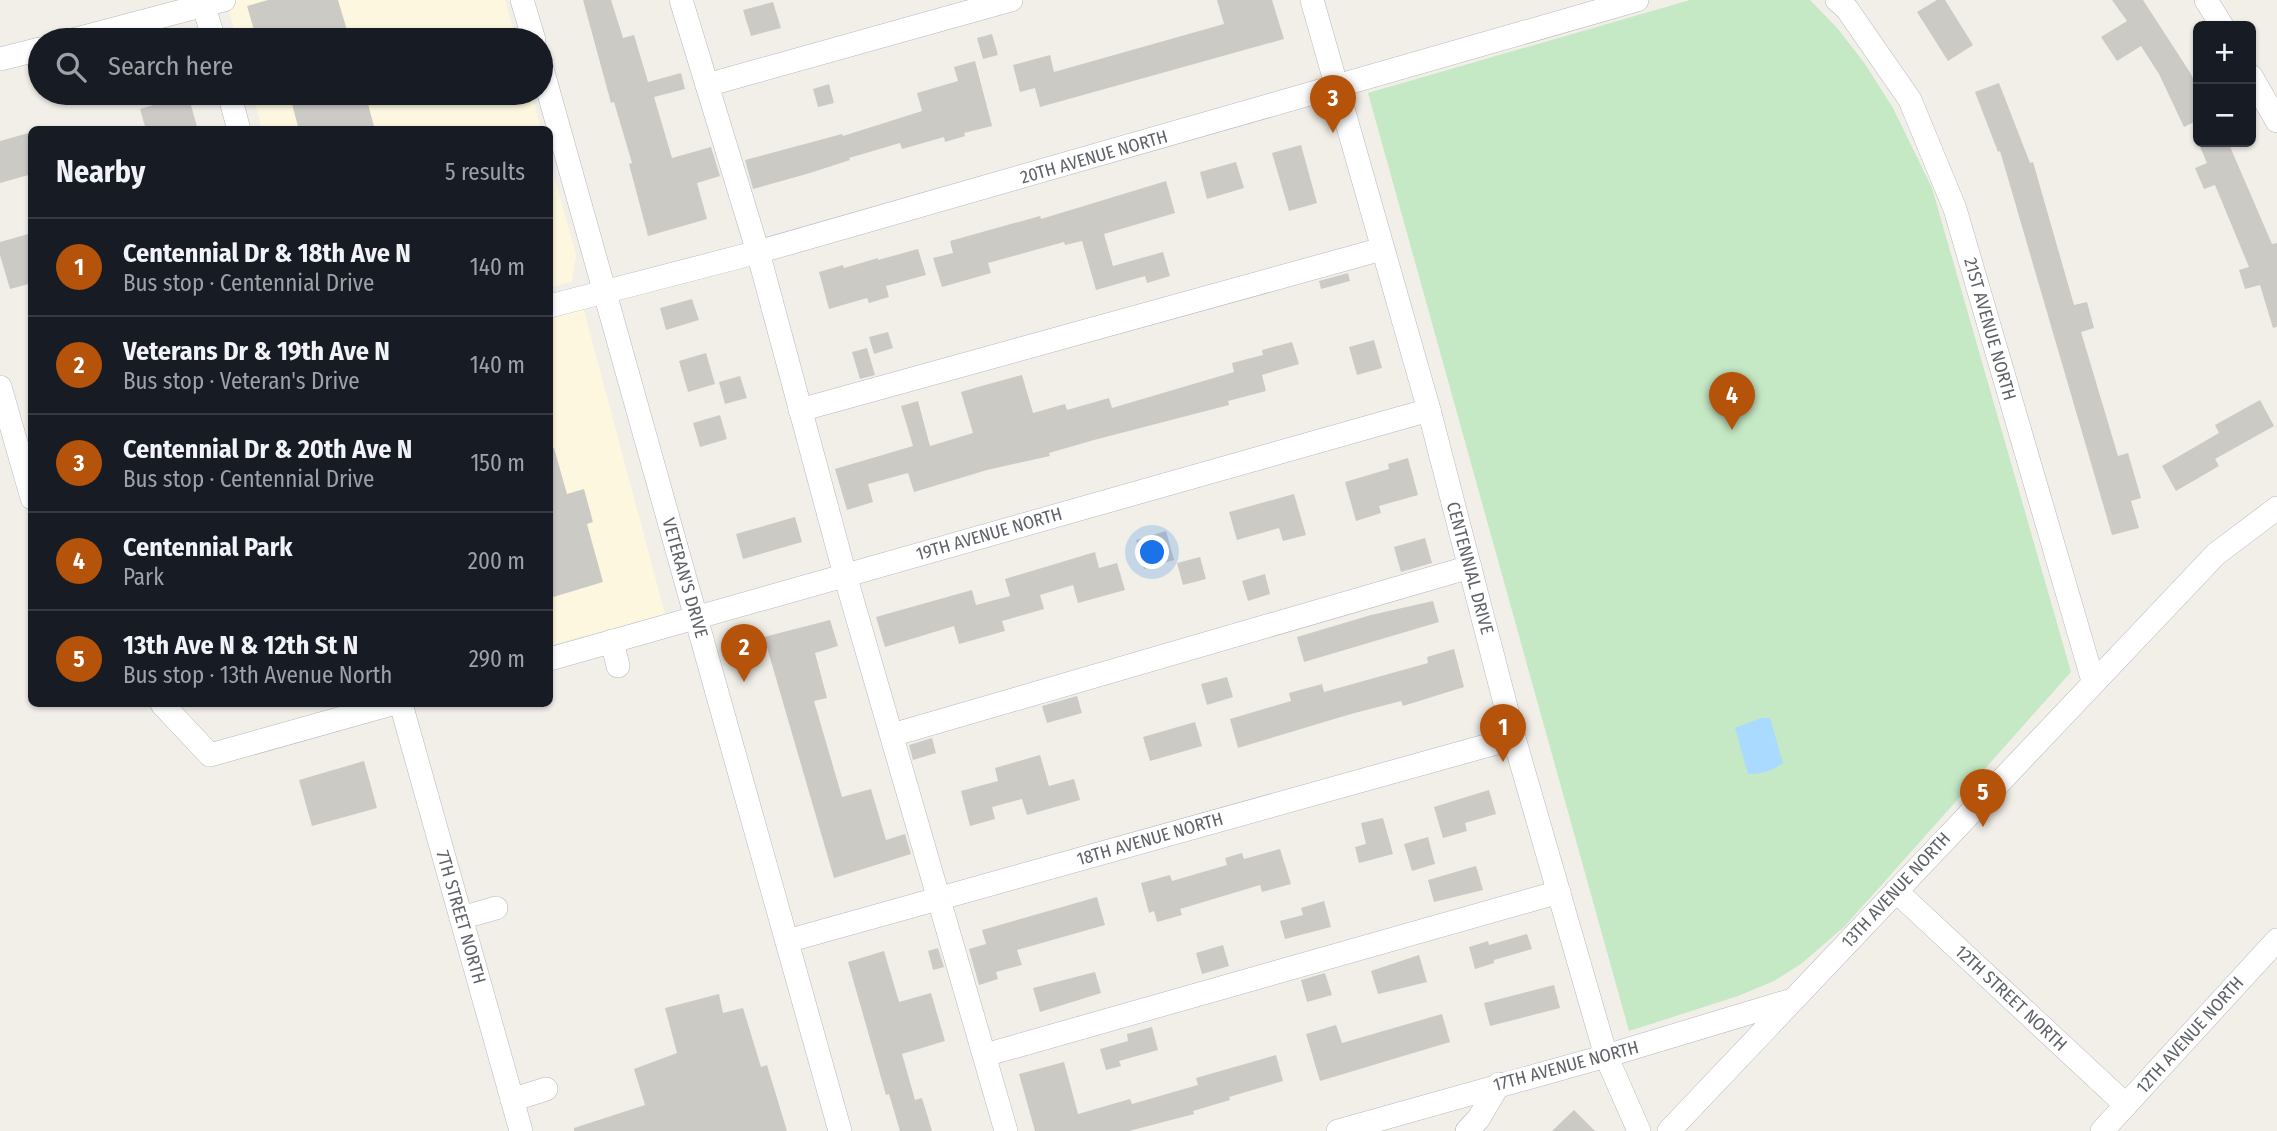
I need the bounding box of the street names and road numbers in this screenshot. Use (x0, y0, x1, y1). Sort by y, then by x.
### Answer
street label: 20TH AVENUE NORTH (1018, 125, 1170, 189)
street label: 21ST AVENUE NORTH (1959, 255, 2021, 403)
street label: CENTENNIAL DRIVE (1442, 499, 1498, 637)
street label: 19TH AVENUE NORTH (913, 503, 1065, 565)
street label: VETERAN'S DRIVE (657, 515, 713, 641)
street label: 18TH AVENUE NORTH (1074, 808, 1226, 870)
street label: 13TH AVENUE NORTH (1837, 828, 1955, 952)
street label: 7TH STREET NORTH (431, 848, 491, 986)
street label: 12TH STREET NORTH (1950, 940, 2072, 1056)
street label: 12TH AVENUE NORTH (2132, 972, 2248, 1098)
street label: 17TH AVENUE NORTH (1491, 1036, 1641, 1096)

